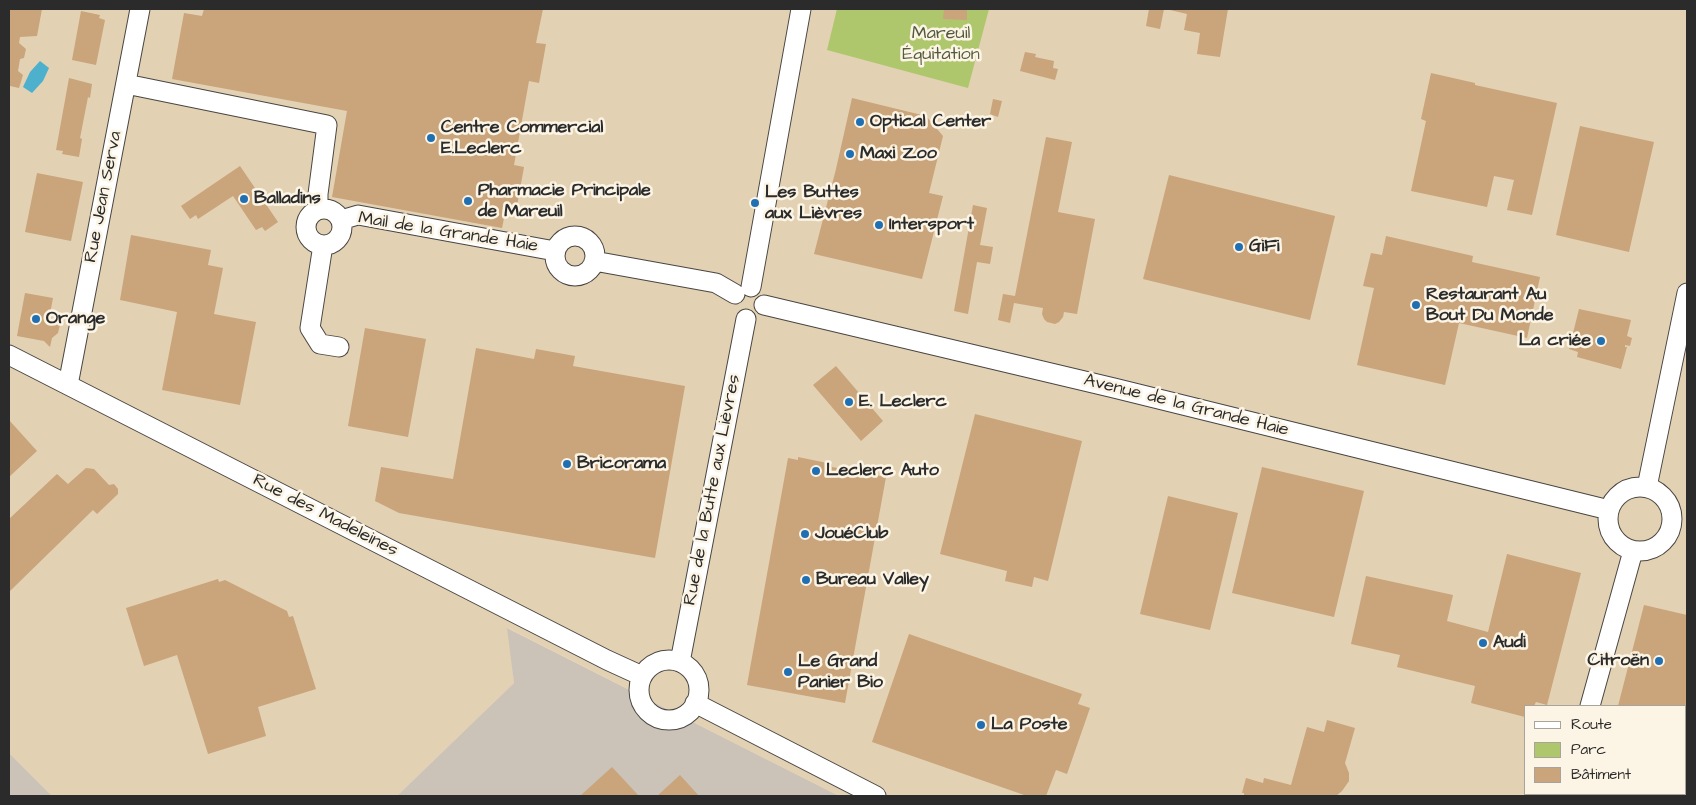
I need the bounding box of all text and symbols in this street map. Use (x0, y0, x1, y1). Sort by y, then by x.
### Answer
park label: Mareuil Équitation (902, 23, 980, 66)
place label: Optical Center (870, 111, 991, 133)
marker: Optical Center (854, 116, 866, 128)
place label: Centre Commercial E.Leclerc (441, 117, 603, 160)
street label: Rue Jean Serva (81, 130, 127, 264)
marker: Centre Commercial E.Leclerc (425, 132, 437, 144)
place label: Maxi Zoo (860, 143, 937, 165)
marker: Maxi Zoo (844, 148, 856, 160)
place label: Pharmacie Principale de Mareuil (478, 180, 651, 222)
place label: Les Buttes aux Lièvres (765, 182, 862, 224)
place label: Balladins (254, 188, 321, 210)
marker: Balladins (238, 193, 250, 205)
marker: Pharmacie Principale de Mareuil (462, 195, 474, 207)
marker: Les Buttes aux Lièvres (749, 197, 761, 209)
street label: Mail de la Grande Haie (357, 208, 539, 258)
place label: Intersport (889, 214, 974, 236)
marker: Intersport (873, 219, 885, 231)
place label: GiFi (1249, 236, 1279, 258)
marker: GiFi (1233, 241, 1245, 253)
place label: Restaurant Au Bout Du Monde (1426, 284, 1554, 326)
marker: Restaurant Au Bout Du Monde (1410, 299, 1422, 311)
place label: Orange (46, 308, 105, 330)
marker: Orange (30, 313, 42, 325)
place label: La criée (1519, 330, 1591, 352)
marker: La criée (1595, 335, 1607, 347)
street label: Avenue de la Grande Haie (1081, 370, 1291, 442)
street label: Rue de la Butte aux Lièvres (680, 373, 746, 607)
place label: E. Leclerc (859, 391, 947, 413)
marker: E. Leclerc (843, 396, 855, 408)
place label: Bricorama (577, 453, 666, 475)
marker: Bricorama (561, 458, 573, 470)
place label: Leclerc Auto (826, 460, 939, 482)
marker: Leclerc Auto (810, 465, 822, 477)
street label: Rue des Madeleines (249, 470, 401, 562)
place label: JouéClub (815, 523, 888, 545)
marker: JouéClub (799, 528, 811, 540)
place label: Bureau Valley (816, 569, 929, 591)
marker: Bureau Valley (800, 574, 812, 586)
place label: Audi (1493, 632, 1526, 654)
marker: Audi (1477, 637, 1489, 649)
place label: Citroën (1587, 650, 1649, 672)
place label: Le Grand Panier Bio (798, 651, 883, 694)
marker: Citroën (1653, 655, 1665, 667)
marker: Le Grand Panier Bio (782, 666, 794, 678)
legend (1524, 705, 1686, 795)
place label: La Poste (991, 714, 1067, 736)
text: Route (1571, 714, 1612, 735)
marker: La Poste (975, 719, 987, 731)
text: Parc (1571, 739, 1606, 760)
text: Bâtiment (1571, 764, 1631, 785)

